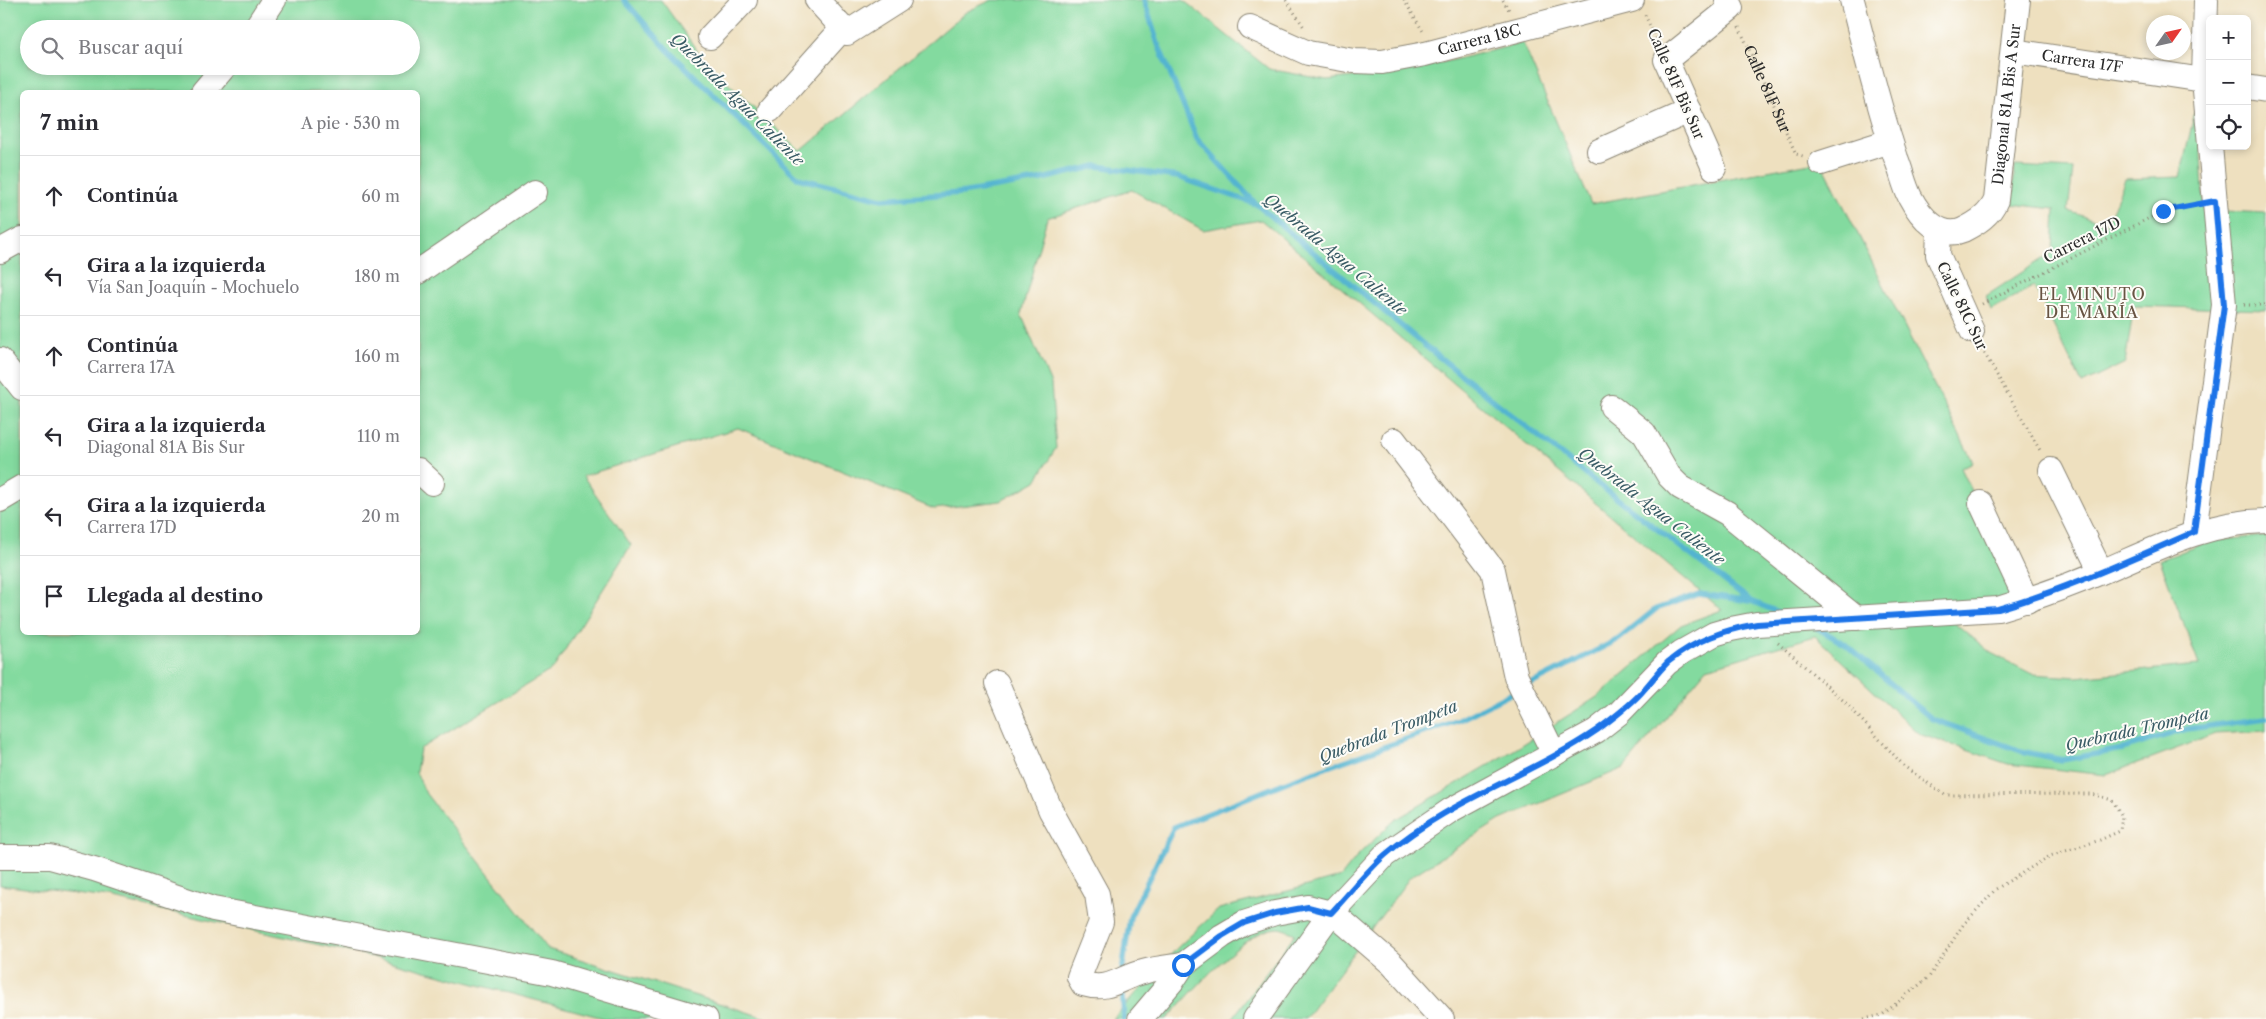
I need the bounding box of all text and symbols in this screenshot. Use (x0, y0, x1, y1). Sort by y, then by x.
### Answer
north arrow (2146, 15, 2191, 60)
map controls (2206, 15, 2251, 150)
button: + (2206, 15, 2251, 60)
street label: Carrera 18C (1435, 19, 1523, 59)
search box (20, 20, 420, 75)
street label: Diagonal 81A Bis A Sur (1988, 22, 2024, 186)
street label: Calle 81F Bis Sur (1644, 25, 1710, 143)
water label: Quebrada Agua Caliente (667, 28, 810, 171)
icon: search (38, 34, 66, 62)
text: Buscar aquí (78, 36, 183, 59)
street label: Calle 81F Sur (1739, 42, 1795, 136)
street label: Carrera 17F (2040, 45, 2124, 77)
button: − (2206, 60, 2251, 105)
button: locate (2206, 105, 2251, 150)
text: 7 min (40, 110, 99, 135)
text: A pie · 530 m (301, 113, 400, 133)
icon: ahead (40, 182, 68, 210)
text: Continúa (87, 184, 178, 207)
text: 60 m (361, 186, 400, 206)
water label: Quebrada Agua Caliente (1261, 188, 1412, 320)
route end (2152, 200, 2175, 223)
street label: Carrera 17D (2040, 212, 2124, 267)
text: Gira a la izquierda (87, 254, 266, 277)
street label: Calle 81C Sur (1933, 258, 1992, 354)
icon: left (40, 262, 68, 290)
text: 180 m (354, 266, 400, 286)
text: Vía San Joaquín - Mochuelo (87, 277, 299, 297)
district label: EL MINUTO DE MARÍA (2038, 284, 2146, 322)
text: Continúa (87, 334, 178, 357)
icon: ahead (40, 342, 68, 370)
text: 160 m (355, 346, 400, 366)
text: Carrera 17A (87, 357, 175, 377)
text: Gira a la izquierda (87, 414, 266, 437)
icon: left (40, 422, 68, 450)
text: 110 m (357, 426, 400, 446)
text: Diagonal 81A Bis Sur (87, 437, 245, 457)
water label: Quebrada Agua Caliente (1575, 443, 1730, 570)
text: Gira a la izquierda (87, 494, 266, 517)
icon: left (40, 502, 68, 530)
text: 20 m (361, 506, 400, 526)
text: Carrera 17D (87, 517, 177, 537)
icon: arrive (40, 582, 68, 610)
text: Llegada al destino (87, 584, 263, 607)
water label: Quebrada Trompeta (1316, 695, 1461, 767)
water label: Quebrada Trompeta (2063, 703, 2211, 755)
route start (1172, 954, 1195, 977)

